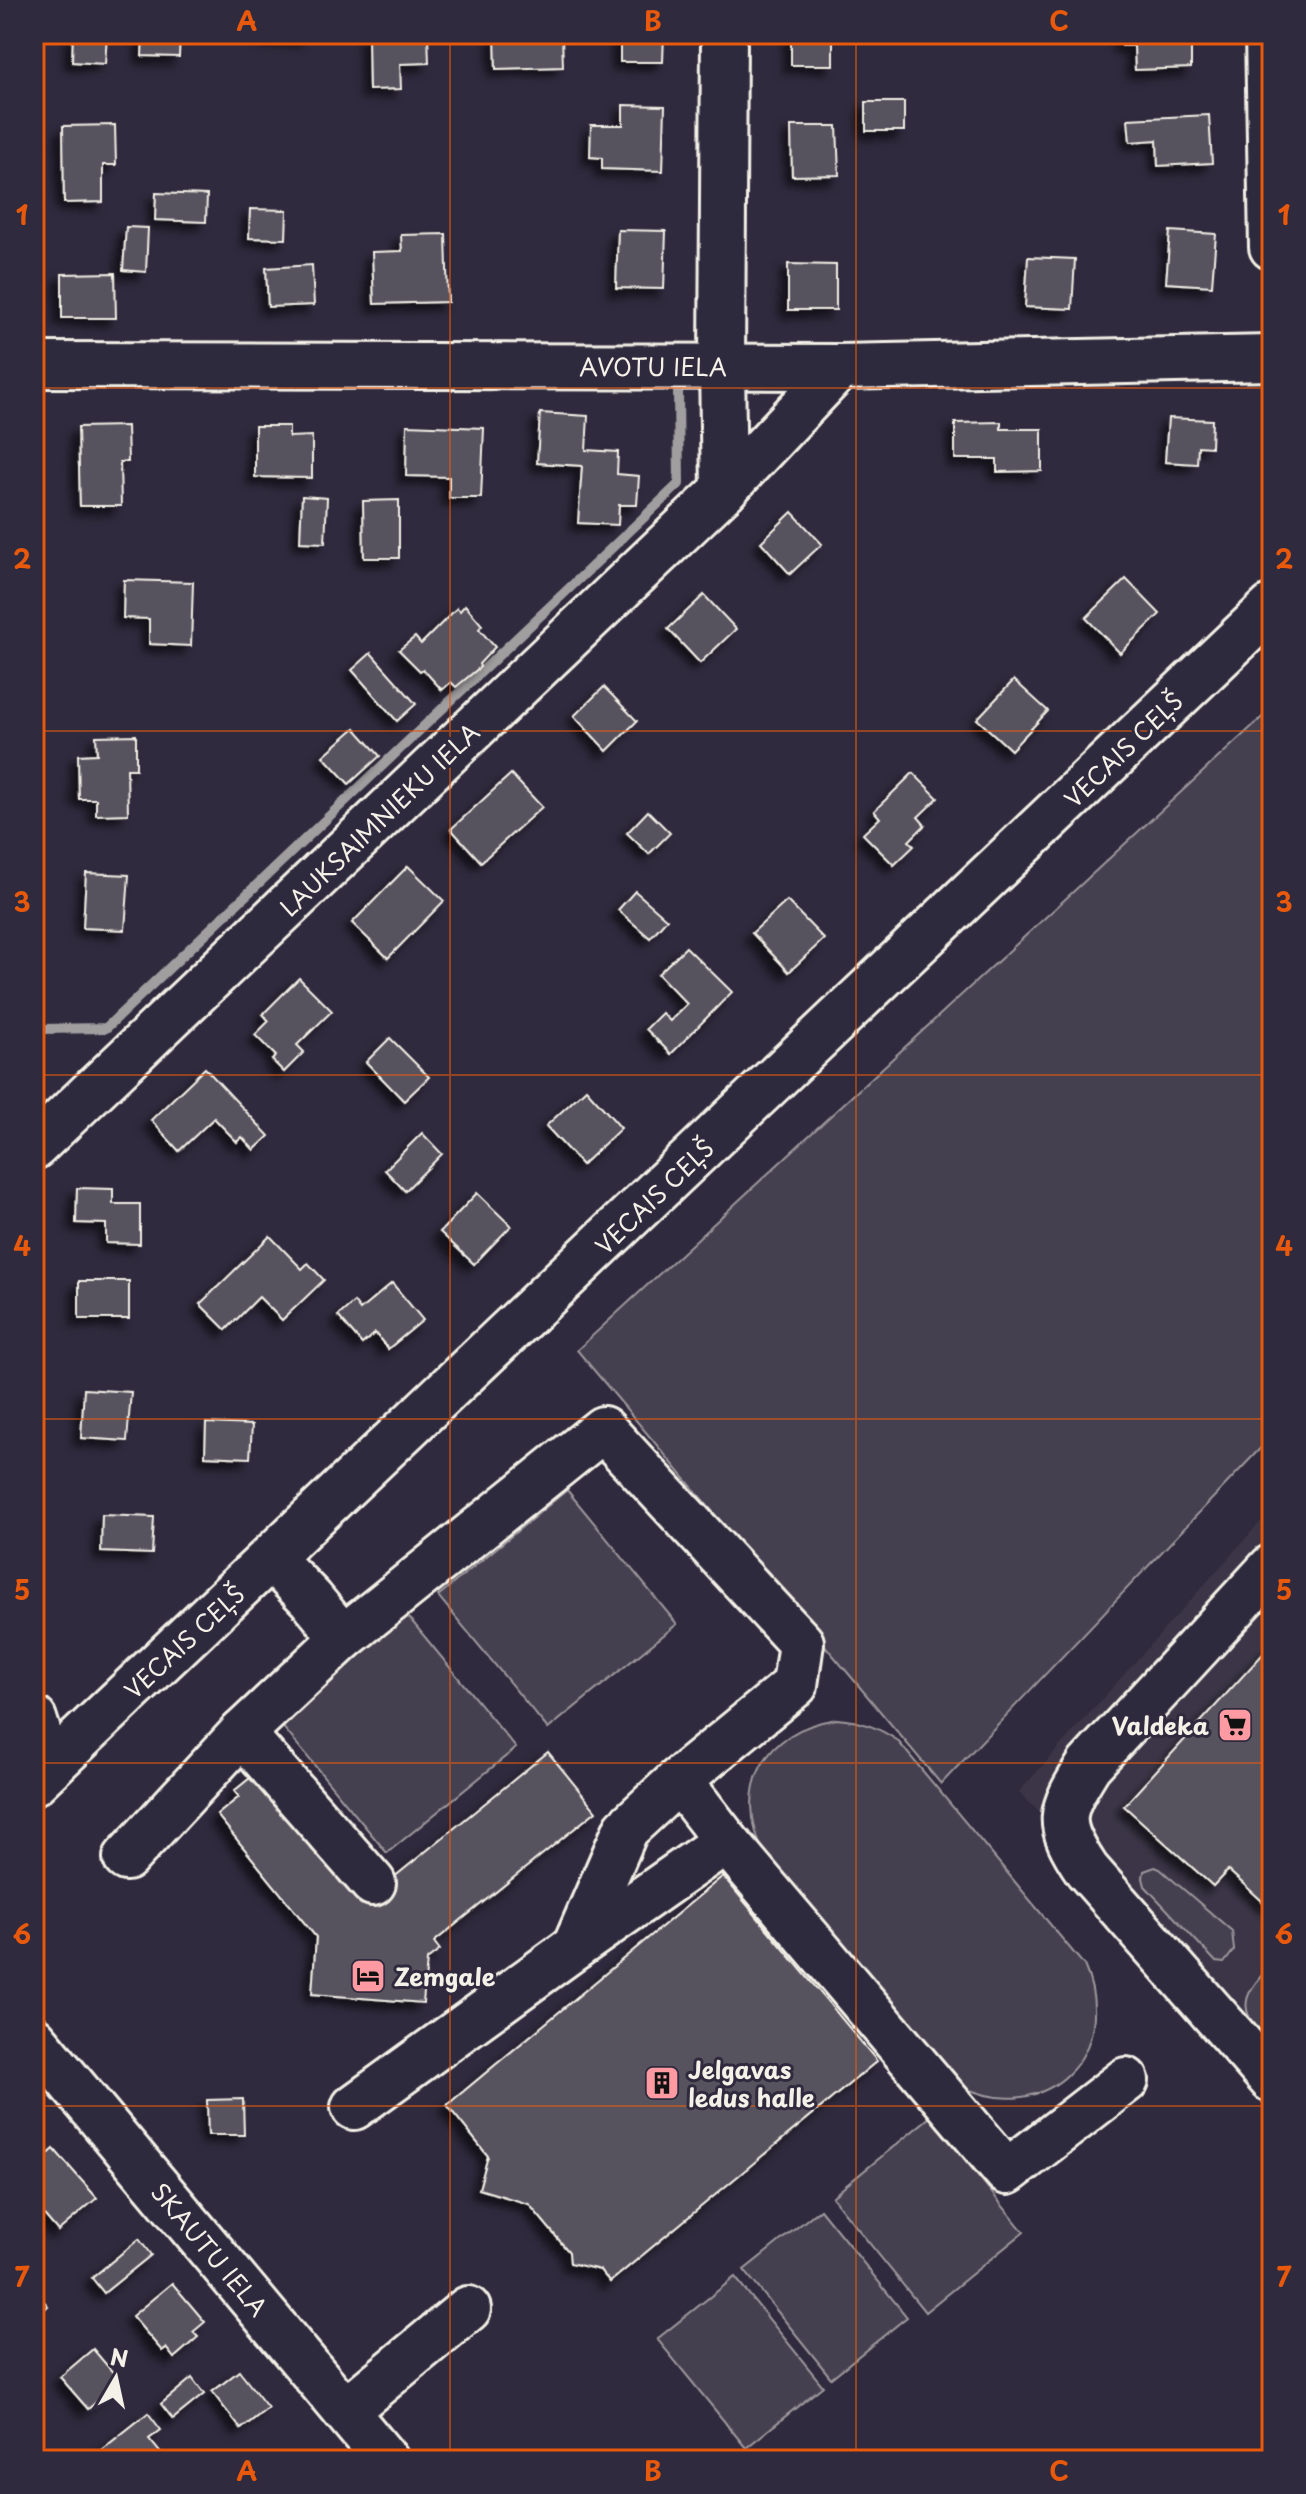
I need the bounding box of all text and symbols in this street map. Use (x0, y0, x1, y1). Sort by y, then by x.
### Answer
text: A (237, 1, 257, 40)
text: B (644, 1, 662, 40)
text: C (1049, 1, 1069, 40)
text: 1 (16, 195, 28, 234)
text: 1 (1278, 195, 1290, 234)
street label: AVOTU IELA (579, 348, 727, 384)
text: 2 (13, 539, 31, 578)
text: 2 (1275, 539, 1293, 578)
street label: VECAIS CEĻŠ (1055, 683, 1191, 815)
street label: LAUKSAIMNIEKU IELA (271, 714, 487, 924)
text: 3 (13, 882, 31, 921)
text: 3 (1275, 882, 1293, 921)
street label: VECAIS CEĻŠ (586, 1130, 722, 1262)
text: 4 (13, 1226, 31, 1265)
text: 4 (1275, 1226, 1293, 1265)
text: 5 (14, 1570, 30, 1609)
text: 5 (1276, 1570, 1292, 1609)
street label: VECAIS CEĻŠ (115, 1575, 253, 1707)
supermarket icon: Valdeka (1216, 1706, 1254, 1744)
place label: Valdeka (1112, 1707, 1210, 1743)
text: 6 (13, 1914, 31, 1953)
text: 6 (1275, 1914, 1293, 1953)
hotel icon: Zemgale (349, 1957, 387, 1995)
place label: Zemgale (394, 1958, 496, 1994)
place label: Jelgavas ledus halle (688, 2051, 815, 2115)
building icon: Jelgavas ledus halle (643, 2064, 681, 2102)
street label: SKAUTU IELA (143, 2175, 277, 2323)
text: 7 (15, 2257, 30, 2296)
text: 7 (1277, 2257, 1292, 2296)
north arrow (76, 2338, 156, 2418)
text: N (108, 2339, 131, 2374)
text: A (237, 2451, 257, 2490)
text: B (644, 2451, 662, 2490)
text: C (1049, 2451, 1069, 2490)

